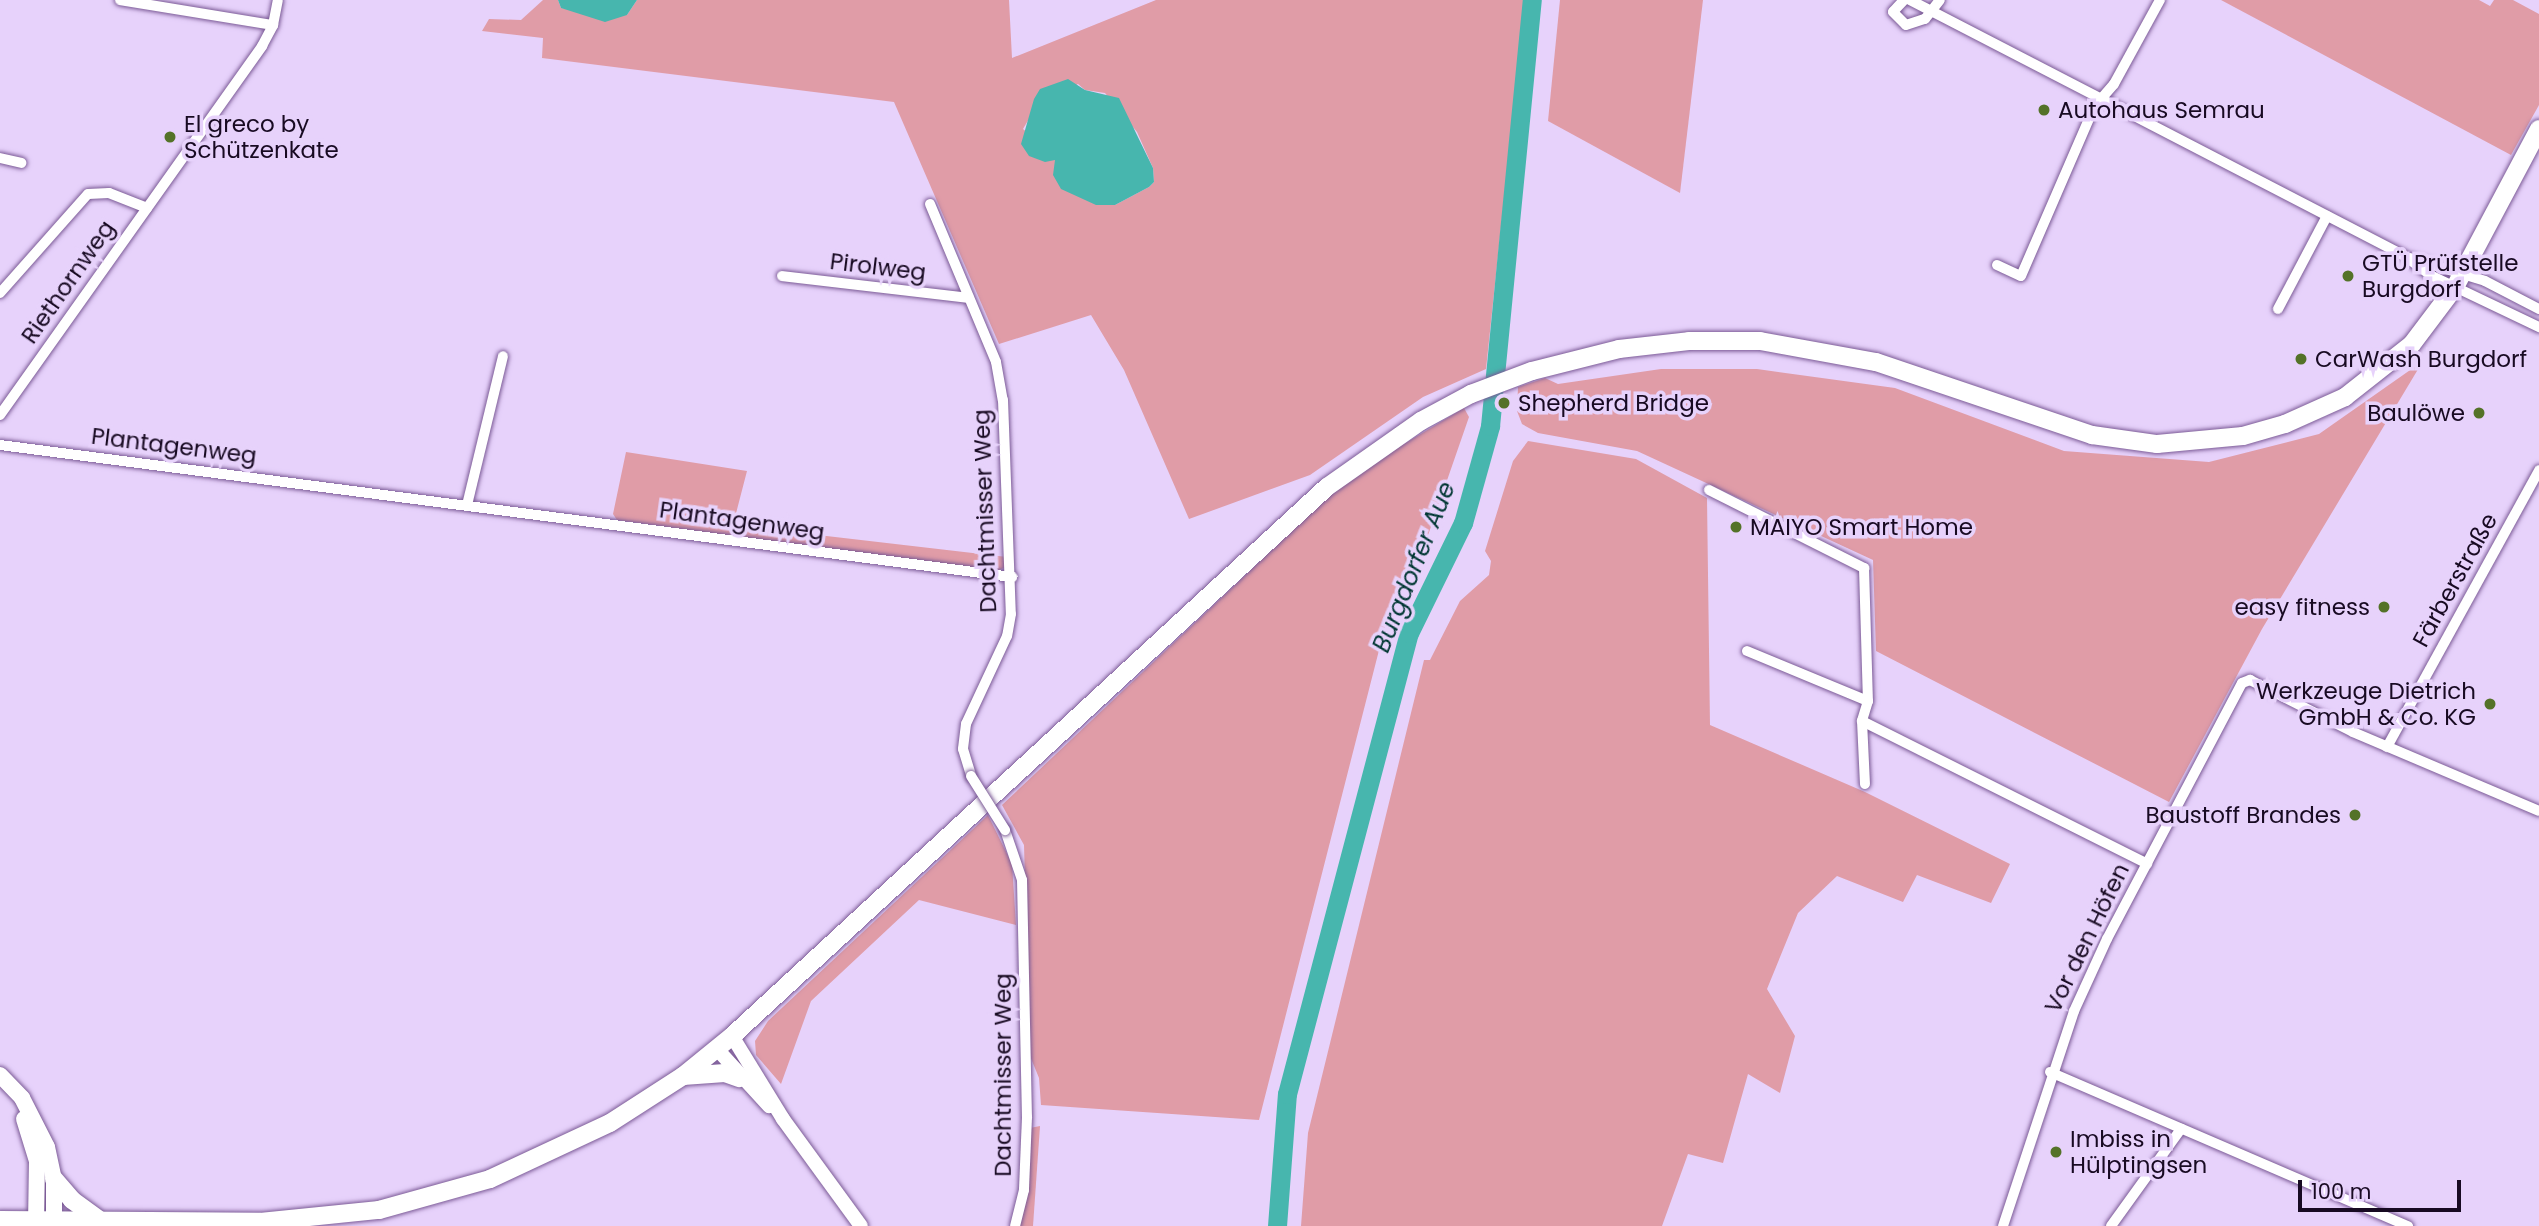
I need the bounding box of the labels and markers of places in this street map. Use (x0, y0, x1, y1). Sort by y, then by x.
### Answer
place label: Autohaus Semrau (2058, 96, 2265, 124)
marker: Autohaus Semrau (2036, 102, 2052, 118)
place label: El greco by Schützenkate (184, 110, 339, 164)
marker: El greco by Schützenkate (162, 129, 178, 145)
place label: GTÜ Prüfstelle Burgdorf (2362, 249, 2518, 303)
marker: GTÜ Prüfstelle Burgdorf (2340, 268, 2356, 284)
place label: CarWash Burgdorf (2315, 345, 2527, 373)
marker: CarWash Burgdorf (2293, 351, 2309, 367)
place label: Shepherd Bridge (1518, 389, 1709, 417)
marker: Shepherd Bridge (1496, 395, 1512, 411)
place label: Baulöwe (2367, 399, 2465, 427)
marker: Baulöwe (2471, 405, 2487, 421)
place label: MAIYO Smart Home (1750, 513, 1973, 541)
marker: MAIYO Smart Home (1728, 519, 1744, 535)
place label: easy fitness (2235, 593, 2370, 621)
marker: easy fitness (2376, 599, 2392, 615)
place label: Werkzeuge Dietrich GmbH & Co. KG (2256, 677, 2476, 731)
marker: Werkzeuge Dietrich GmbH & Co. KG (2482, 696, 2498, 712)
place label: Baustoff Brandes (2146, 801, 2341, 829)
marker: Baustoff Brandes (2347, 807, 2363, 823)
place label: Imbiss in Hülptingsen (2070, 1125, 2207, 1179)
marker: Imbiss in Hülptingsen (2048, 1144, 2064, 1160)

